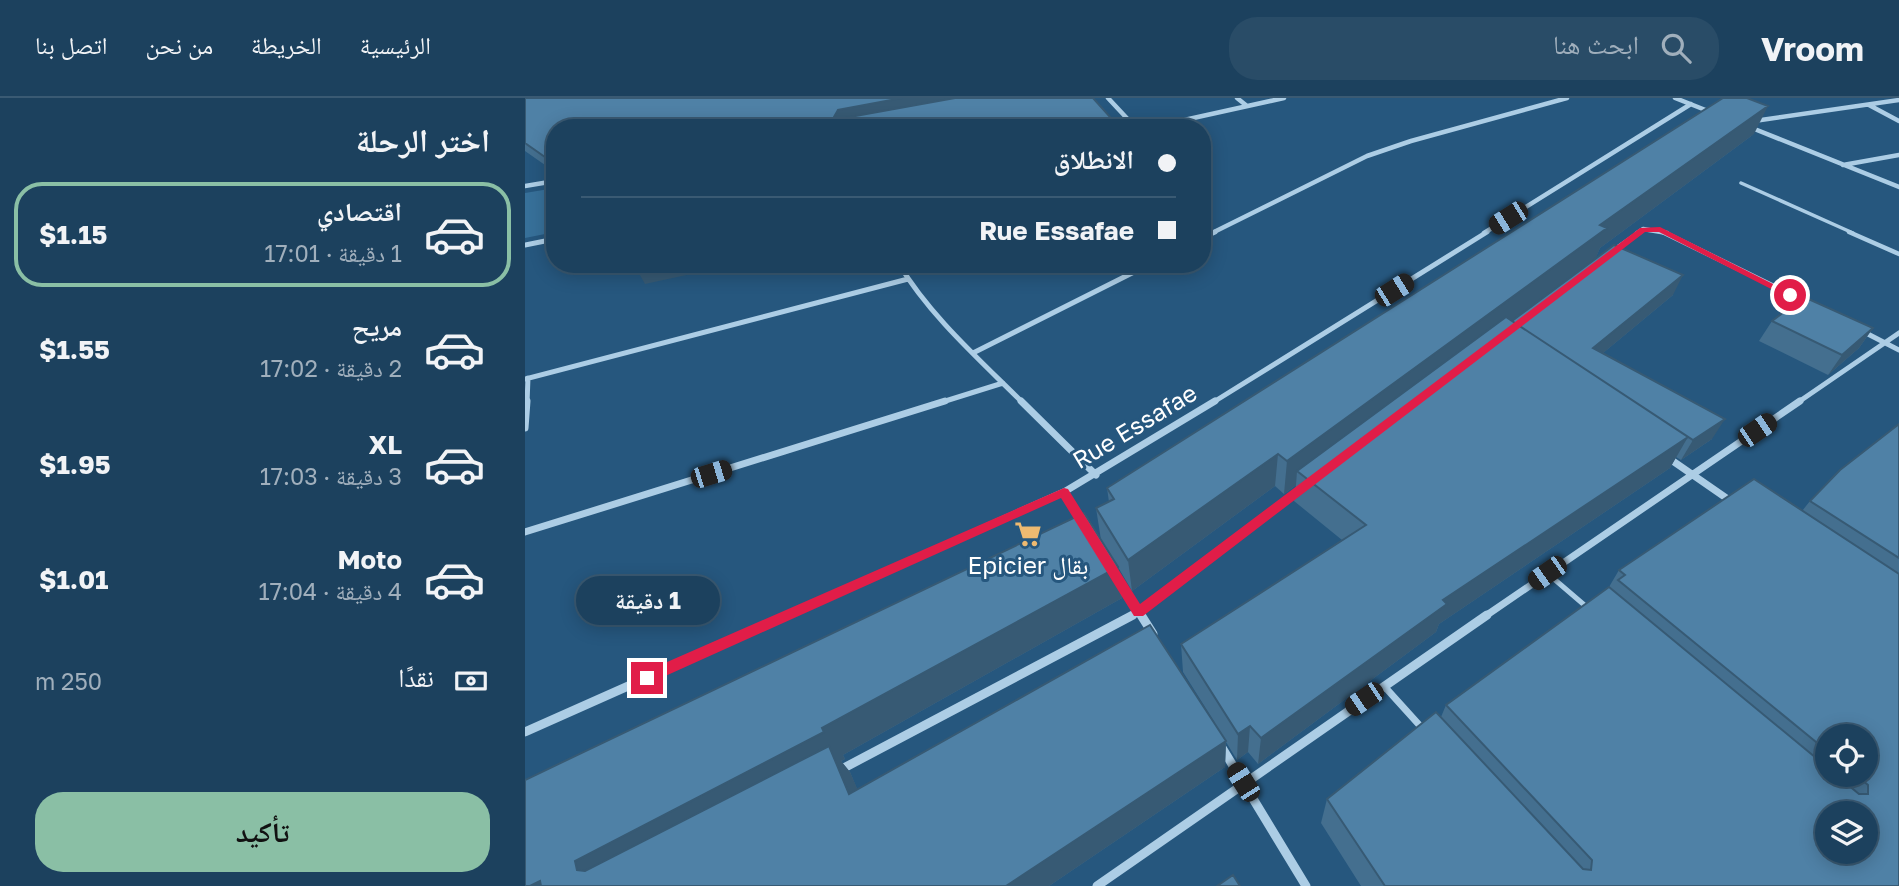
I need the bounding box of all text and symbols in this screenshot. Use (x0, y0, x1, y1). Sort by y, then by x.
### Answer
search box (1229, 17, 1719, 80)
text: ابحث هنا (1553, 29, 1639, 60)
icon: search (1657, 29, 1695, 67)
text: Vroom (1761, 29, 1864, 68)
text: اتصل بنا (35, 30, 107, 59)
text: من نحن (145, 30, 213, 59)
text: الخريطة (251, 30, 322, 59)
text: الرئيسية (360, 30, 431, 59)
text: اختر الرحلة (356, 121, 490, 159)
text: الانطلاق (1054, 144, 1134, 175)
text: اقتصادي (317, 196, 402, 227)
car (1485, 198, 1532, 238)
icon: car (423, 203, 486, 266)
text: Rue Essafae (979, 215, 1134, 246)
text: $1.15 (39, 219, 107, 250)
text: 1 دقيقة · 17:01 (264, 239, 402, 267)
car (1371, 270, 1418, 310)
route start (1774, 279, 1806, 311)
text: مريح (352, 311, 402, 342)
icon: car (423, 318, 486, 381)
text: $1.55 (39, 334, 110, 365)
text: 2 دقيقة · 17:02 (260, 354, 402, 382)
street label: Rue Essafae (1067, 377, 1202, 474)
car (1734, 410, 1781, 450)
text: XL (368, 429, 402, 460)
icon: car (423, 433, 486, 496)
text: $1.95 (39, 449, 111, 480)
car (688, 458, 735, 490)
text: 3 دقيقة · 17:03 (260, 462, 402, 490)
supermarket icon: Epicier بقال (1013, 519, 1043, 549)
text: Moto (337, 544, 402, 575)
icon: car (423, 548, 486, 611)
place label: Epicier بقال (968, 550, 1088, 580)
car (1524, 552, 1571, 594)
text: $1.01 (39, 564, 108, 595)
callout: 1 دقيقة (575, 576, 719, 626)
text: 4 دقيقة · 17:04 (259, 577, 402, 605)
text: 1 دقيقة (615, 586, 681, 614)
text: نقدًا (398, 662, 434, 693)
icon: cash (452, 662, 490, 700)
route end (631, 662, 663, 694)
text: 250 m (35, 667, 102, 695)
car (1341, 679, 1388, 719)
map controls (1815, 724, 1878, 864)
button: locate (1815, 724, 1878, 787)
car (1223, 759, 1264, 805)
button: تأكيد (35, 792, 490, 872)
button: layers (1815, 801, 1878, 864)

